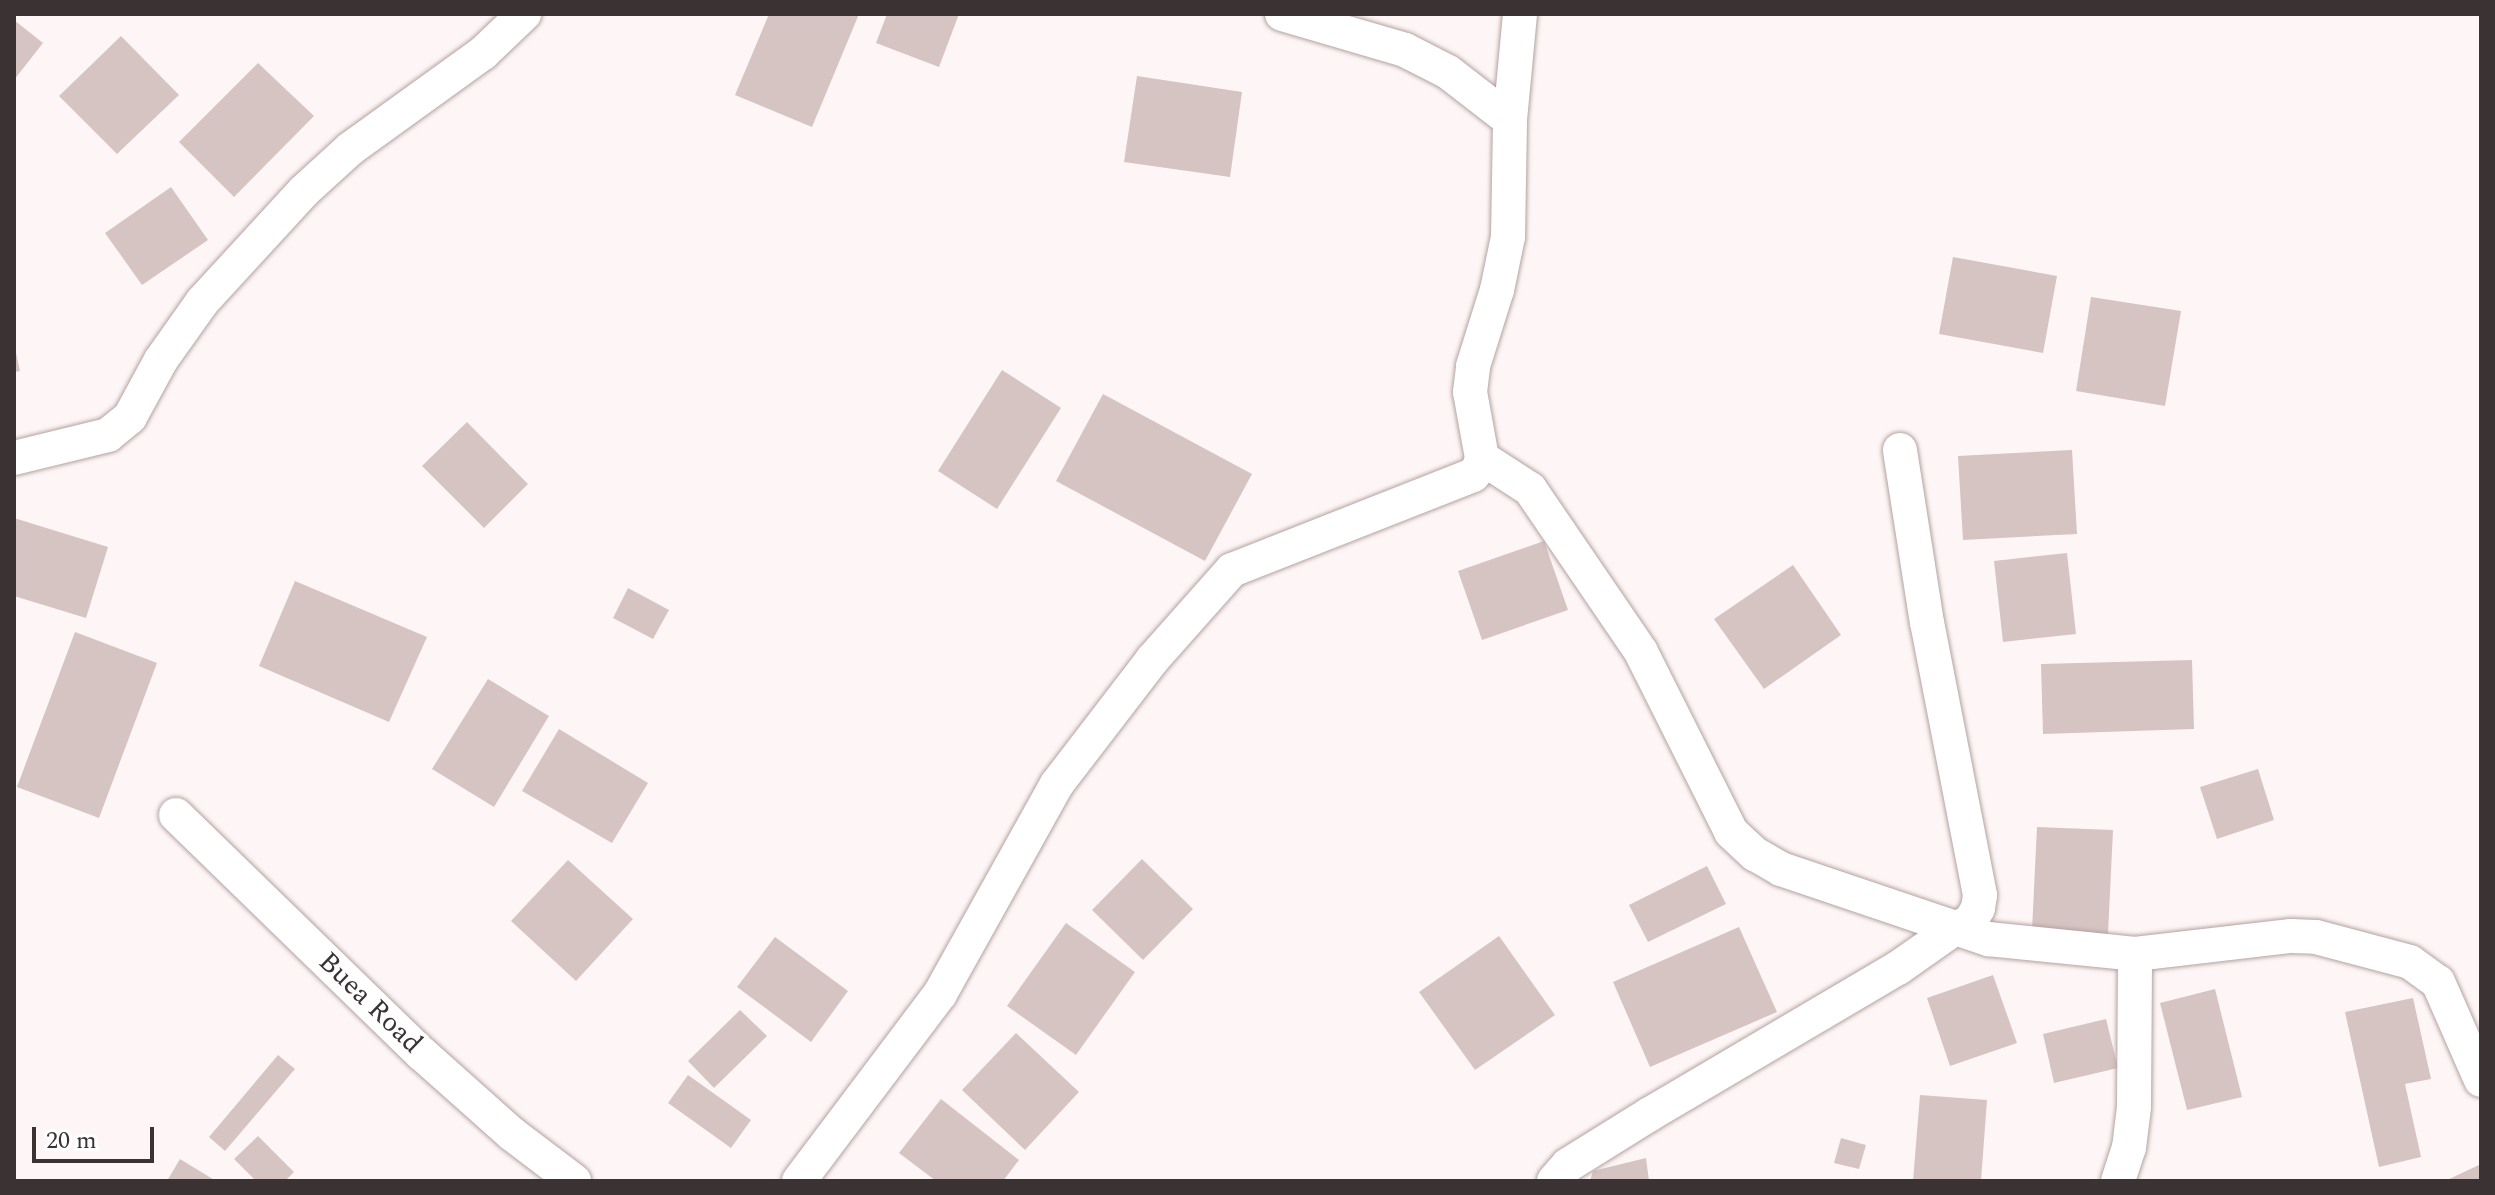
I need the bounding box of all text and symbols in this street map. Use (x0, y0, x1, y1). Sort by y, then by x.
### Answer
street label: Buea Road (311, 945, 429, 1061)
scale bar (36, 1111, 158, 1161)
text: 20 m (46, 1123, 97, 1159)

